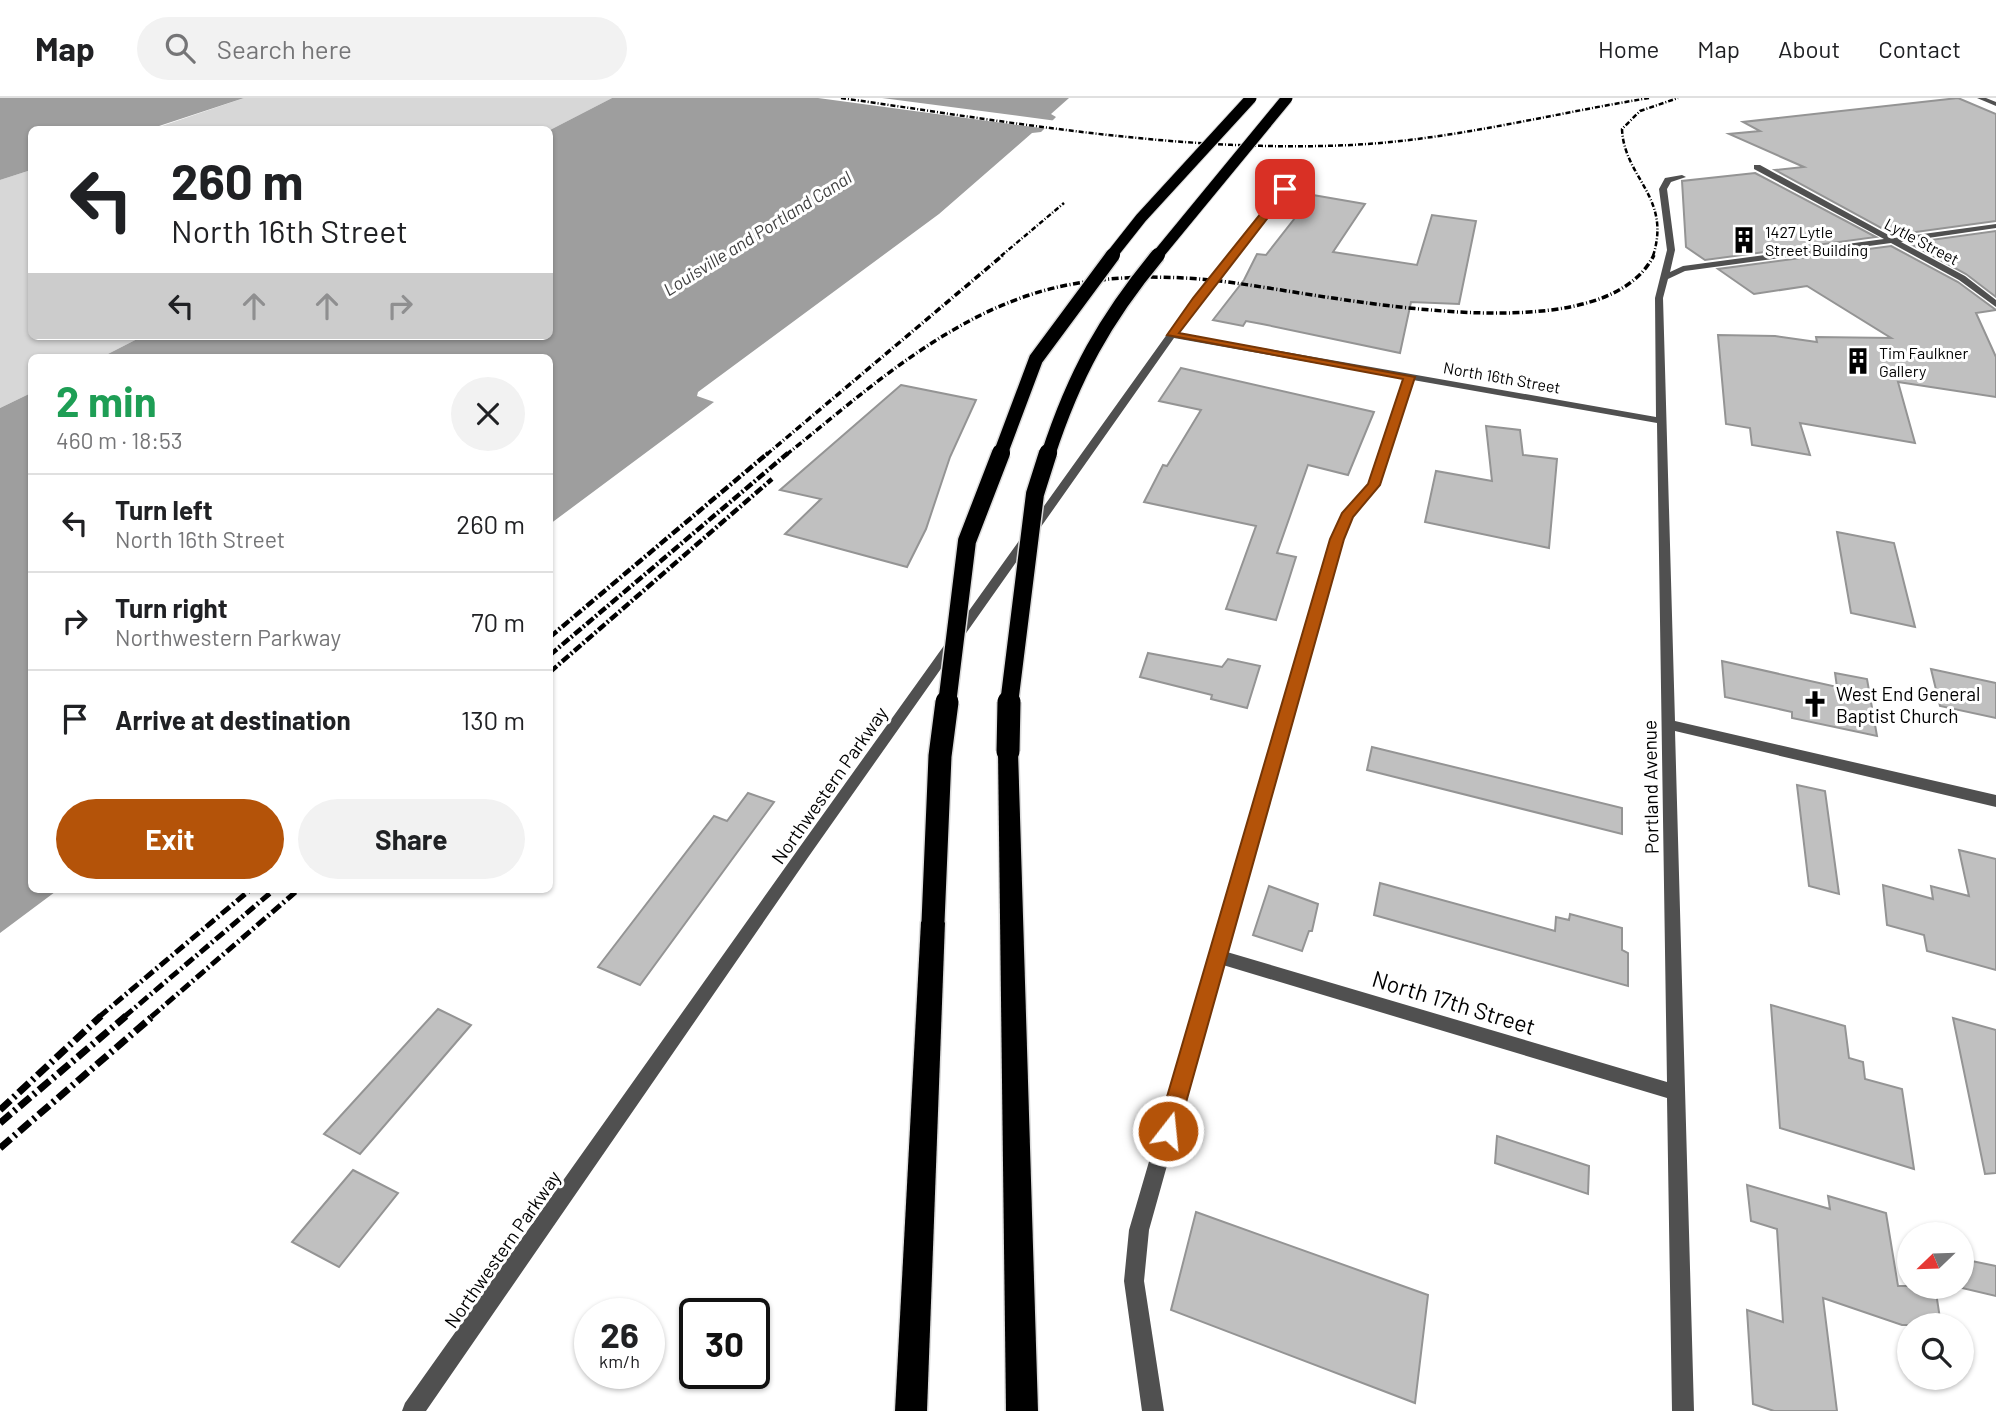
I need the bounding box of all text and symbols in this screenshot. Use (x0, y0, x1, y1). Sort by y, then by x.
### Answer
search box (137, 17, 627, 80)
text: Map (35, 28, 95, 68)
icon: search (161, 29, 199, 67)
text: Search here (217, 33, 352, 64)
text: Home (1598, 34, 1659, 63)
text: Map (1697, 34, 1740, 63)
text: About (1778, 34, 1840, 63)
text: Contact (1878, 34, 1961, 63)
text: 260 m (171, 151, 303, 210)
icon: left (56, 154, 147, 245)
pin (1255, 159, 1315, 219)
water label: Louisville and Portland Canal (659, 166, 855, 300)
icon: arrive (1266, 170, 1304, 208)
text: North 16th Street (171, 211, 408, 249)
street label: Lytle Street (1882, 214, 1962, 268)
place label: 1427 Lytle Street Building (1765, 222, 1868, 259)
building icon: 1427 Lytle Street Building (1729, 225, 1759, 255)
icon: left (162, 287, 200, 325)
icon: ahead (235, 287, 273, 325)
icon: ahead (308, 287, 346, 325)
icon: right (381, 287, 419, 325)
place label: Tim Faulkner Gallery (1879, 343, 1968, 380)
building icon: Tim Faulkner Gallery (1843, 346, 1873, 376)
street label: North 16th Street (1442, 357, 1562, 397)
text: 2 min (56, 375, 157, 425)
button: close (451, 377, 525, 451)
text: 460 m · 18:53 (56, 426, 183, 454)
text: Turn left (115, 494, 213, 525)
icon: left (56, 504, 94, 542)
text: 260 m (456, 508, 525, 539)
text: North 16th Street (115, 525, 285, 553)
text: Turn right (115, 592, 228, 623)
icon: right (56, 602, 94, 640)
text: 70 m (471, 606, 525, 637)
text: Northwestern Parkway (115, 623, 341, 651)
place label: West End General Baptist Church (1836, 682, 1980, 727)
church icon: West End General Baptist Church (1800, 689, 1830, 719)
icon: arrive (56, 700, 94, 738)
street label: Northwestern Parkway (766, 702, 892, 868)
text: Arrive at destination (115, 704, 351, 735)
text: 130 m (461, 704, 525, 735)
street label: Portland Avenue (1637, 720, 1663, 854)
button: Exit (56, 799, 284, 879)
button: Share (298, 799, 525, 879)
street label: North 17th Street (1369, 964, 1539, 1040)
position arrow (1131, 1094, 1205, 1168)
street label: Northwestern Parkway (439, 1166, 565, 1332)
north arrow (1897, 1222, 1974, 1298)
map controls (1897, 1222, 1974, 1390)
speed limit sign: 30 (679, 1298, 770, 1389)
text: 26 (600, 1313, 639, 1355)
button: search (1897, 1313, 1974, 1390)
text: km/h (599, 1350, 640, 1372)

